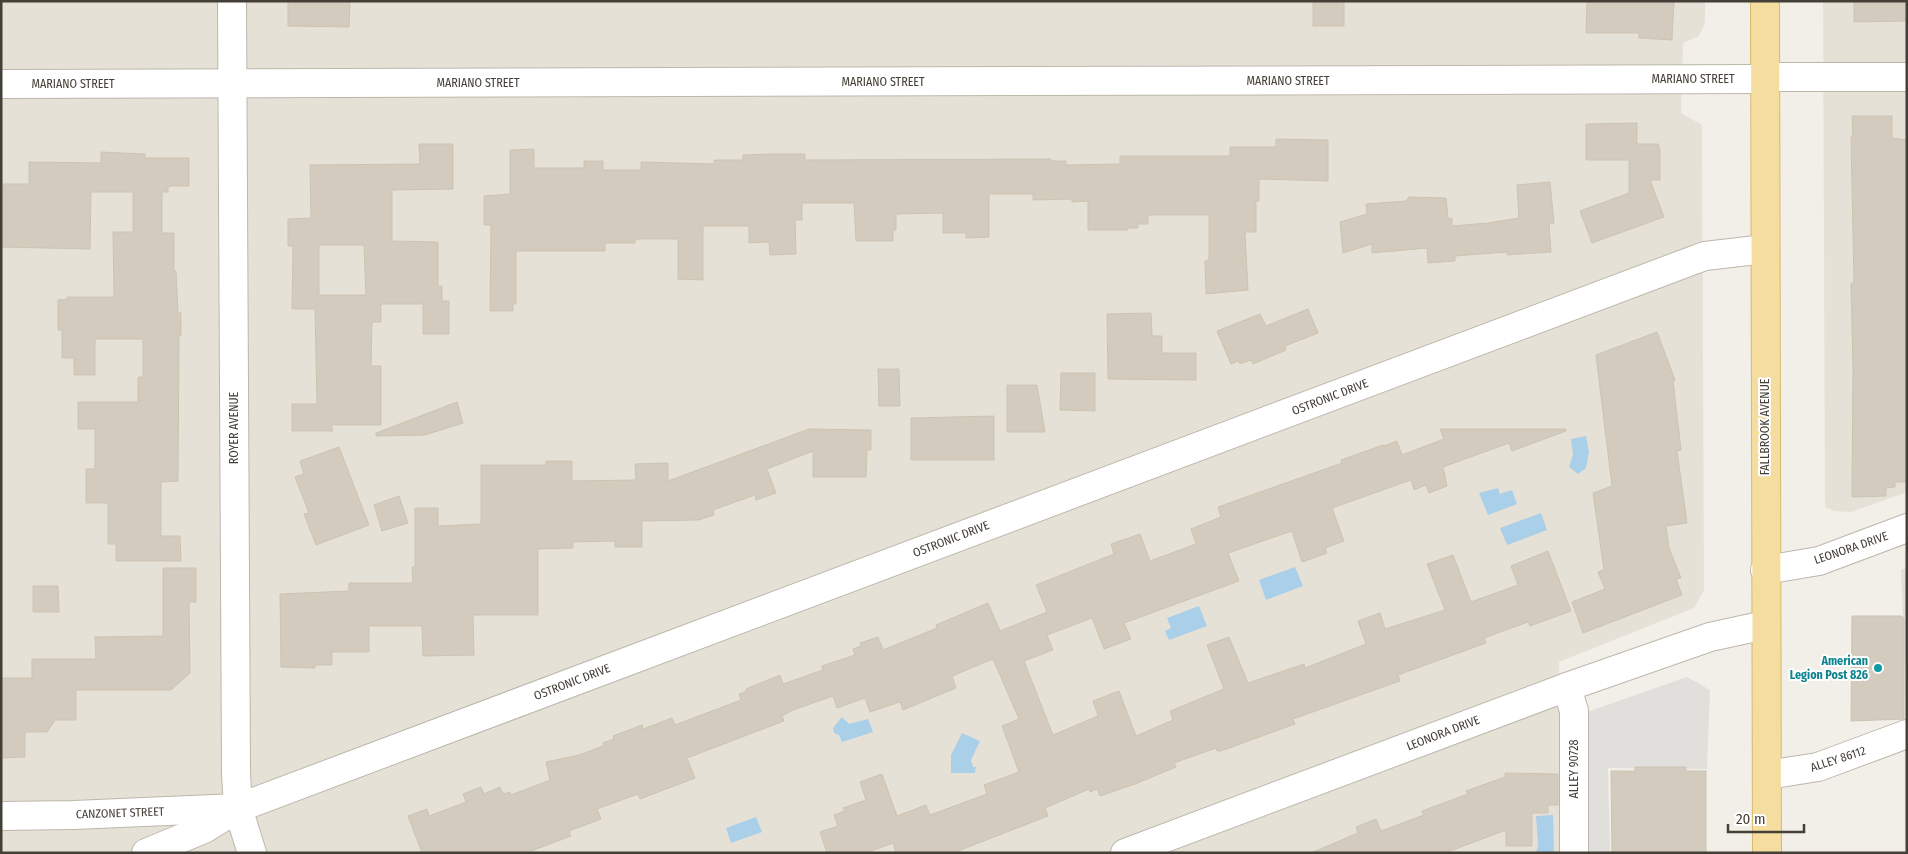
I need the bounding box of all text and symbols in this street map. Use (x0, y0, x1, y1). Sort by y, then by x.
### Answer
street label: MARIANO STREET (1651, 72, 1735, 86)
street label: MARIANO STREET (1246, 74, 1330, 88)
street label: MARIANO STREET (841, 75, 925, 89)
street label: MARIANO STREET (436, 76, 520, 90)
street label: MARIANO STREET (31, 77, 115, 91)
street label: OSTRONIC DRIVE (1290, 376, 1370, 418)
street label: FALLBROOK AVENUE (1758, 378, 1772, 475)
street label: ROYER AVENUE (227, 391, 241, 464)
street label: OSTRONIC DRIVE (911, 518, 991, 560)
street label: LEONORA DRIVE (1812, 529, 1890, 567)
place label: American Legion Post 826 (1790, 654, 1868, 682)
street label: OSTRONIC DRIVE (532, 661, 612, 703)
marker: American Legion Post 826 (1872, 662, 1884, 674)
street label: LEONORA DRIVE (1404, 712, 1482, 753)
street label: ALLEY 90728 (1567, 739, 1581, 799)
street label: ALLEY 86112 (1809, 744, 1867, 774)
scale bar (1728, 802, 1804, 834)
street label: CANZONET STREET (76, 804, 165, 822)
text: 20 m (1736, 810, 1766, 828)

